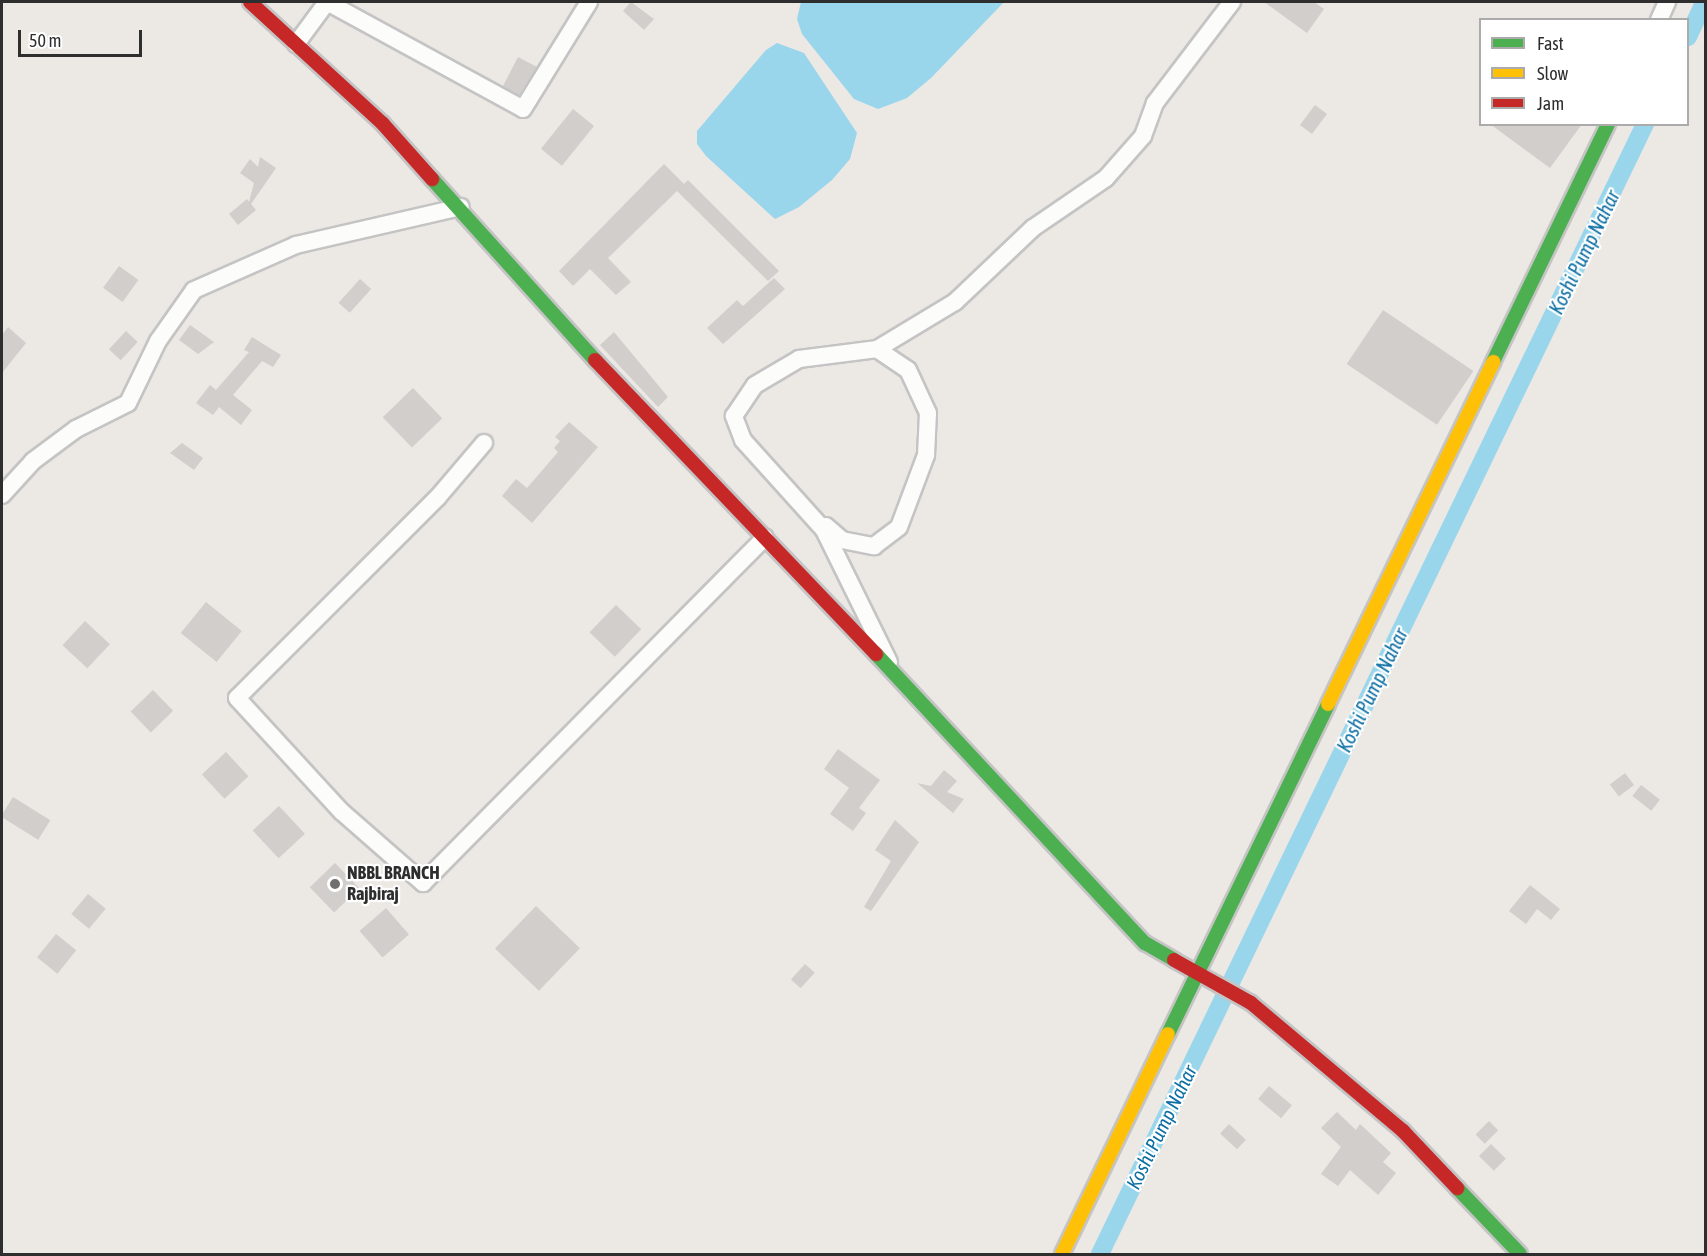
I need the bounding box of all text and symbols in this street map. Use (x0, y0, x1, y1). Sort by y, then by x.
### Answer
scale bar (21, 18, 146, 56)
legend (1479, 18, 1689, 126)
text: 50 m (29, 30, 61, 51)
text: Fast (1537, 33, 1564, 54)
text: Slow (1537, 63, 1568, 84)
text: Jam (1537, 93, 1564, 114)
water label: Koshi Pump Nahar (1544, 186, 1624, 318)
water label: Koshi Pump Nahar (1332, 624, 1412, 756)
place label: NBBL BRANCH Rajbiraj (347, 863, 440, 906)
marker: NBBL BRANCH Rajbiraj (328, 877, 342, 891)
water label: Koshi Pump Nahar (1121, 1061, 1201, 1193)

